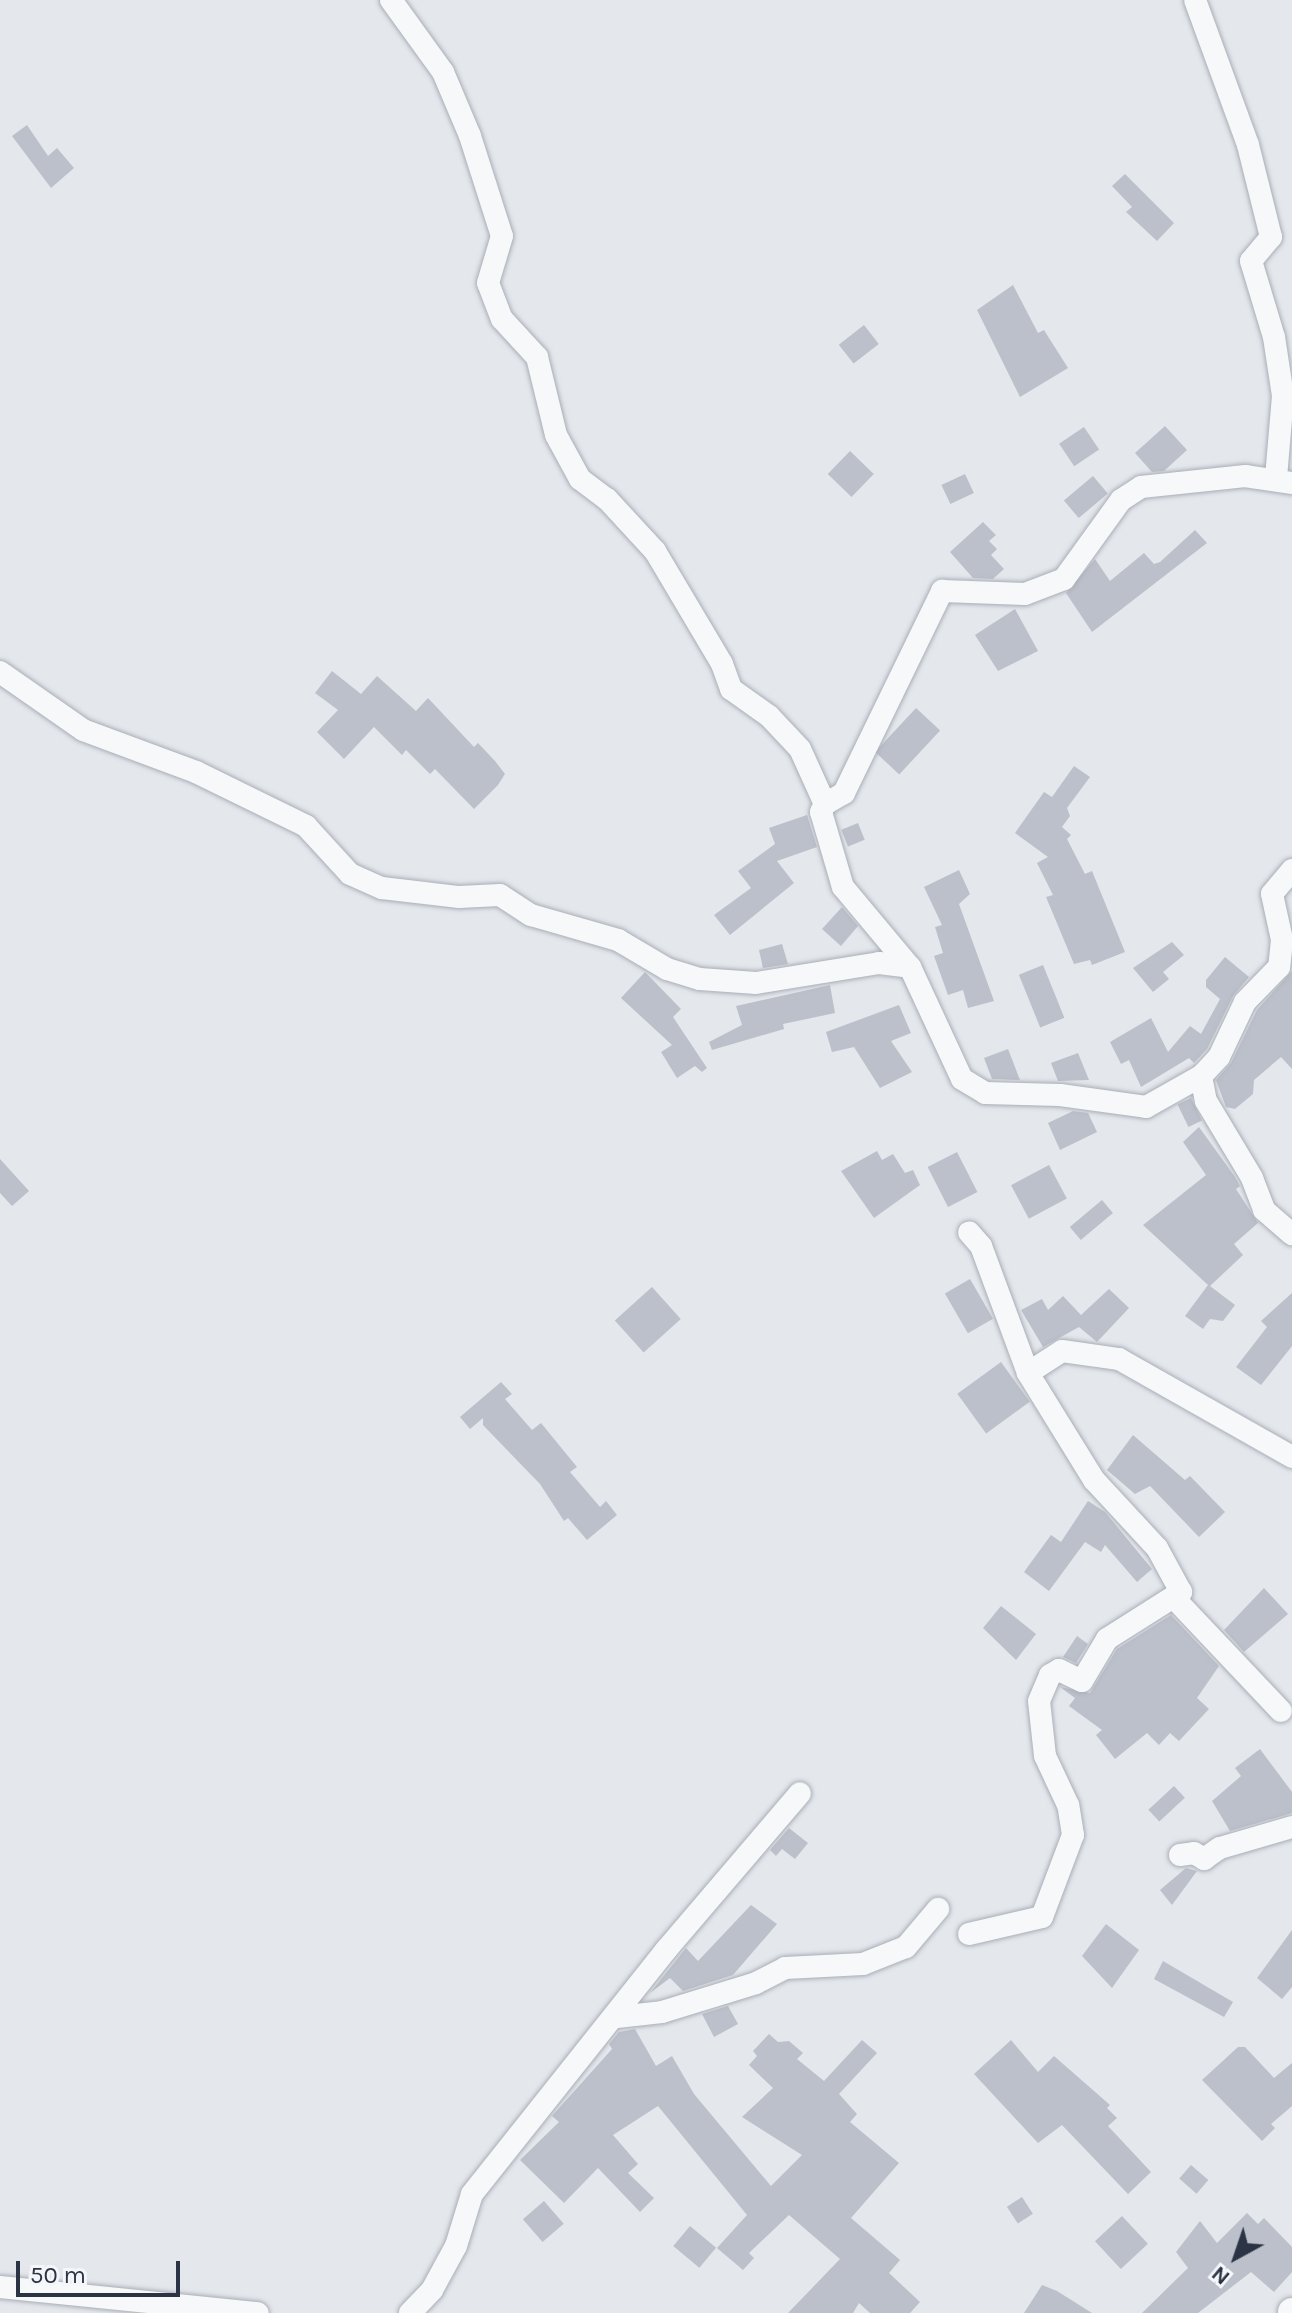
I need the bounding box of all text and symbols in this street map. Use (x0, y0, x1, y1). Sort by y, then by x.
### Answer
north arrow (1196, 2217, 1276, 2297)
scale bar (20, 2245, 184, 2295)
text: N (1206, 2260, 1235, 2290)
text: 50 m (30, 2261, 86, 2289)

